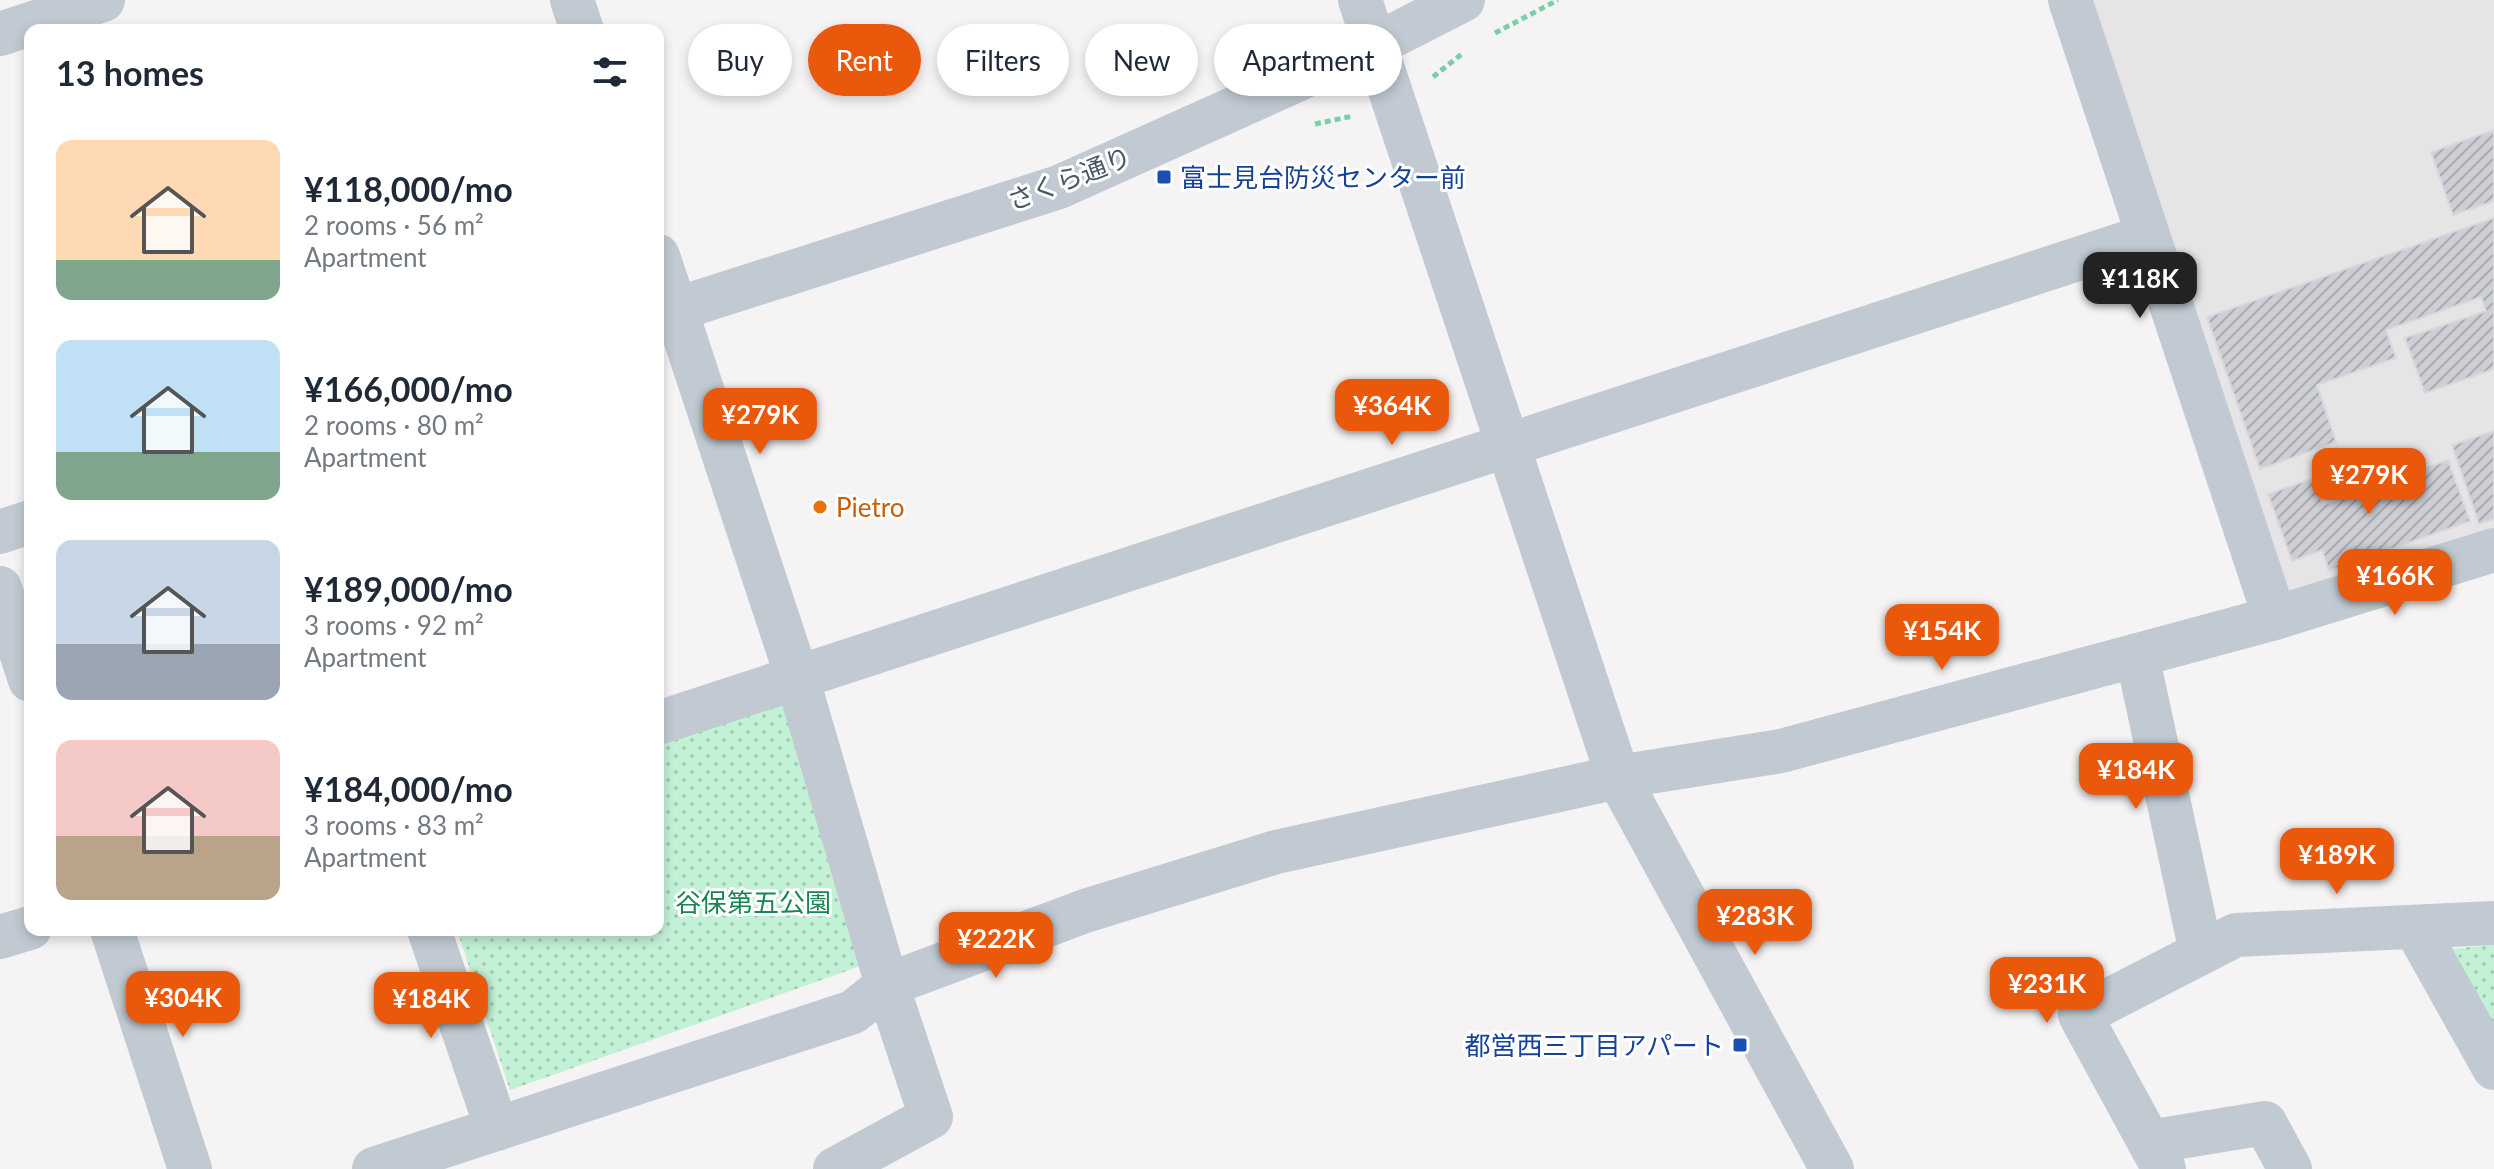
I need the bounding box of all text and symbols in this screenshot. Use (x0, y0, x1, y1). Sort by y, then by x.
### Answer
chip: Buy (688, 24, 792, 96)
chip: Rent (808, 24, 921, 96)
chip: Filters (937, 24, 1069, 96)
chip: New (1085, 24, 1198, 96)
chip: Apartment (1214, 24, 1402, 96)
icon: filters (588, 50, 632, 94)
text: 13 homes (56, 52, 204, 93)
street label: さくら通り (1003, 140, 1135, 216)
place label: 富士見台防災センター前 (1180, 161, 1466, 193)
text: ¥118,000/mo (304, 168, 513, 209)
marker: 富士見台防災センター前 (1155, 168, 1173, 186)
icon: home (120, 172, 216, 268)
text: 2 rooms · 56 m² (304, 209, 484, 241)
text: Apartment (304, 241, 427, 273)
pin: ¥118K (2084, 252, 2196, 320)
text: ¥118K (2101, 262, 2179, 294)
text: ¥166,000/mo (304, 368, 513, 409)
icon: home (120, 372, 216, 468)
pin: ¥364K (1336, 379, 1448, 447)
pin: ¥279K (704, 388, 816, 456)
text: ¥364K (1353, 389, 1431, 421)
text: ¥279K (721, 398, 799, 430)
text: 2 rooms · 80 m² (304, 409, 484, 441)
text: Apartment (304, 441, 427, 473)
pin: ¥279K (2313, 448, 2425, 516)
text: ¥279K (2330, 458, 2408, 490)
place label: Pietro (836, 491, 904, 523)
marker: Pietro (811, 498, 829, 516)
pin: ¥166K (2339, 549, 2451, 617)
text: ¥166K (2356, 559, 2434, 591)
text: ¥189,000/mo (304, 568, 513, 609)
icon: home (120, 572, 216, 668)
pin: ¥154K (1886, 604, 1998, 672)
text: 3 rooms · 92 m² (304, 609, 484, 641)
text: ¥154K (1903, 614, 1981, 646)
text: Apartment (304, 641, 427, 673)
pin: ¥184K (2080, 743, 2192, 811)
text: ¥184K (2097, 753, 2175, 785)
text: ¥184,000/mo (304, 768, 513, 809)
icon: home (120, 772, 216, 868)
text: 3 rooms · 83 m² (304, 809, 484, 841)
pin: ¥189K (2281, 828, 2393, 896)
text: ¥189K (2298, 838, 2376, 870)
text: Apartment (304, 841, 427, 873)
park label: 谷保第五公園 (675, 886, 831, 918)
pin: ¥283K (1699, 889, 1811, 957)
text: ¥283K (1716, 899, 1794, 931)
pin: ¥222K (940, 912, 1052, 980)
text: ¥222K (957, 922, 1035, 954)
pin: ¥231K (1991, 957, 2103, 1025)
text: ¥231K (2008, 967, 2086, 999)
pin: ¥304K (127, 971, 239, 1039)
pin: ¥184K (375, 972, 487, 1040)
text: ¥304K (144, 981, 222, 1013)
text: ¥184K (392, 982, 470, 1014)
place label: 都営西三丁目アパート (1465, 1029, 1724, 1061)
marker: 都営西三丁目アパート (1731, 1036, 1749, 1054)

